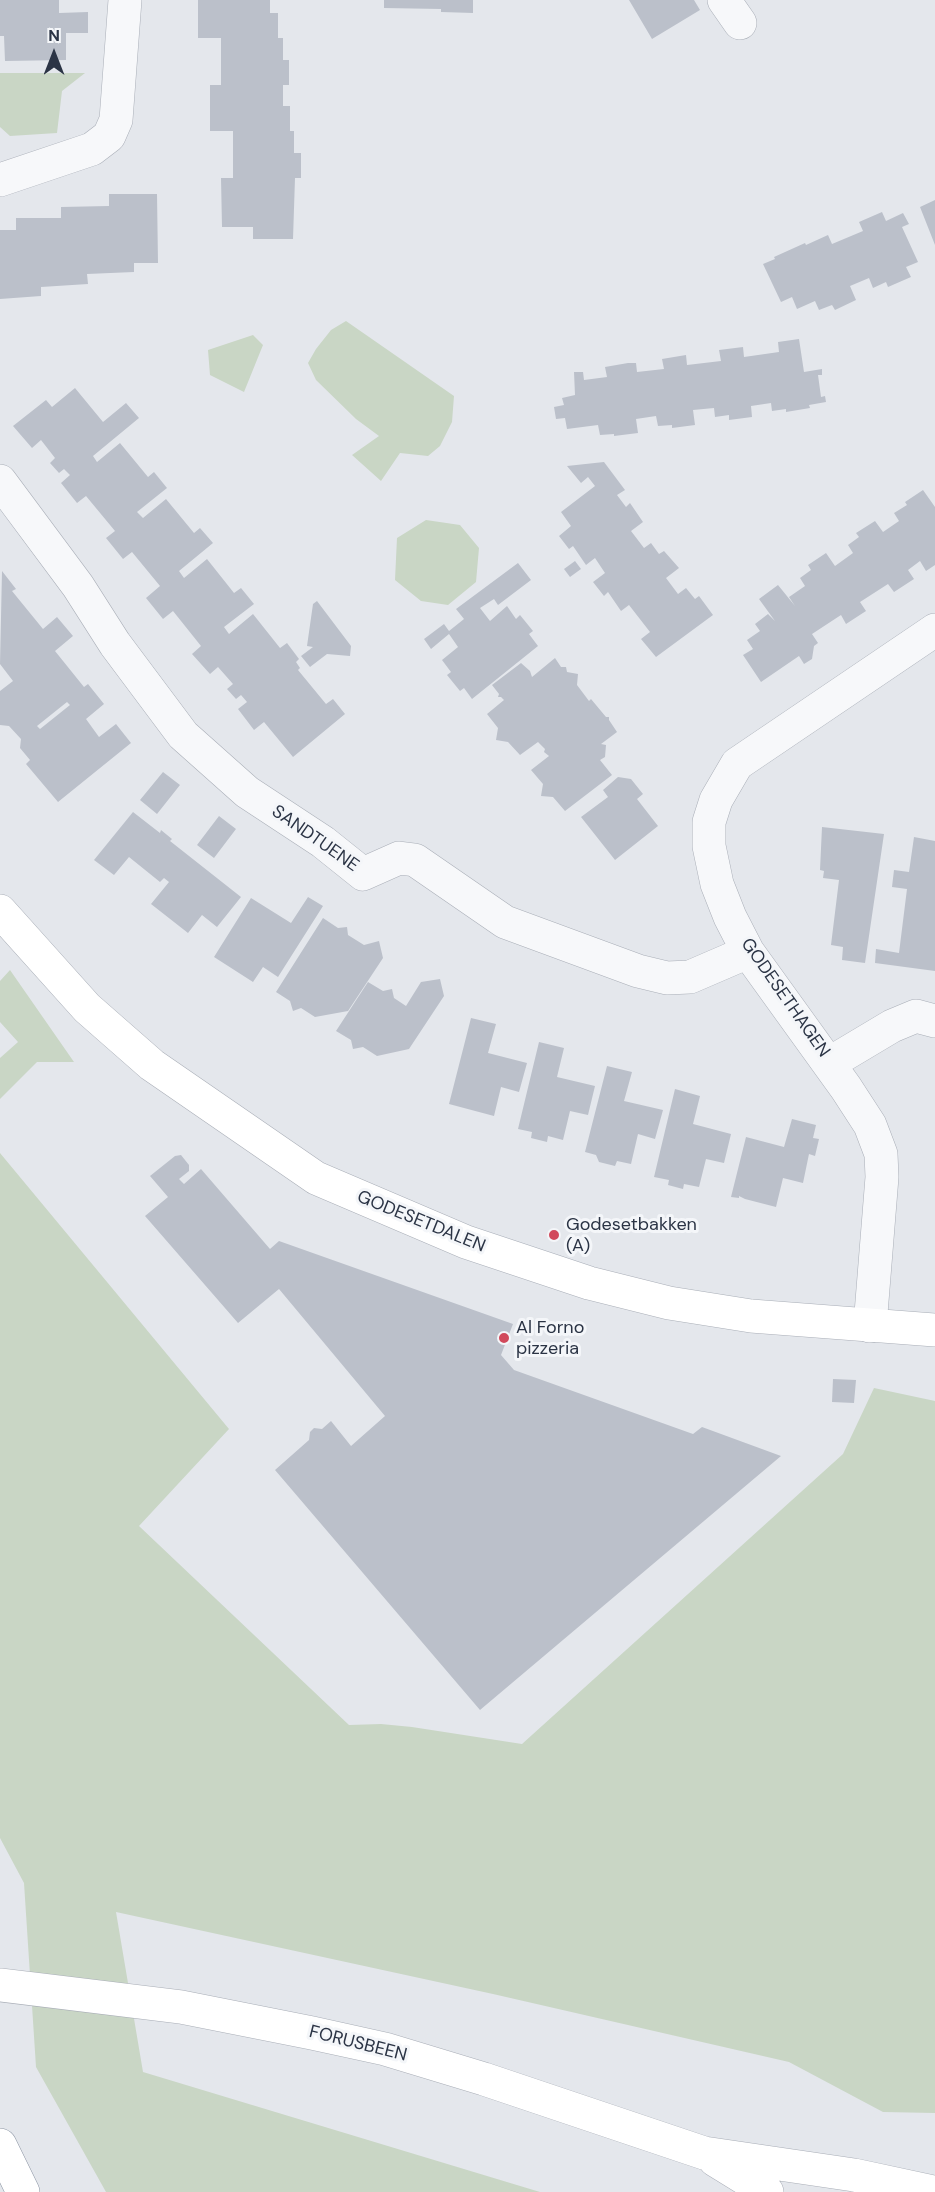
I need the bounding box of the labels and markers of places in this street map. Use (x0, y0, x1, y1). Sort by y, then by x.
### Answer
place label: Godesetbakken (A) (566, 1214, 697, 1256)
marker: Godesetbakken (A) (547, 1228, 561, 1242)
place label: Al Forno pizzeria (516, 1317, 584, 1360)
marker: Al Forno pizzeria (497, 1331, 511, 1345)

